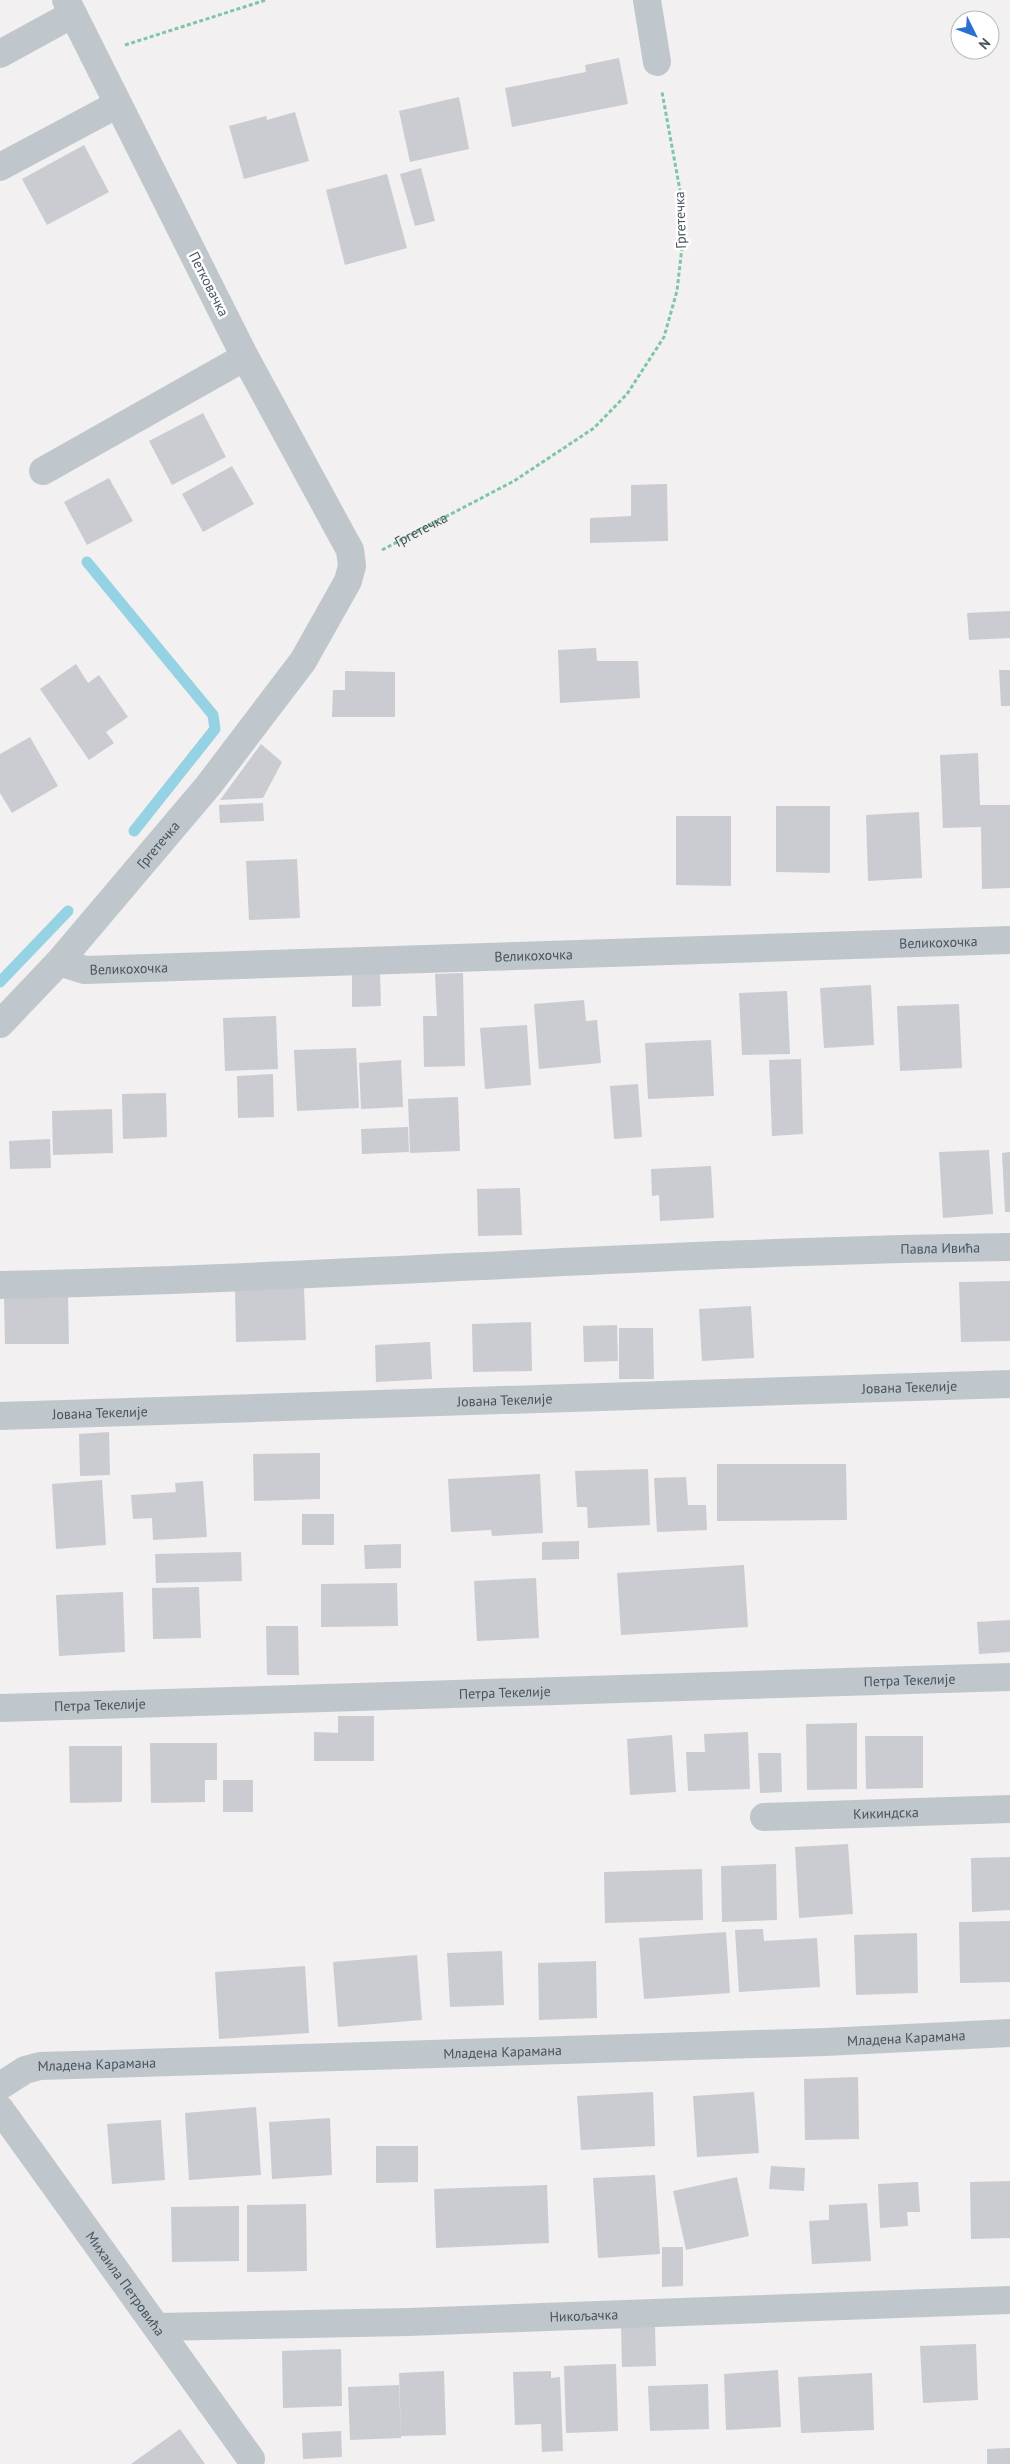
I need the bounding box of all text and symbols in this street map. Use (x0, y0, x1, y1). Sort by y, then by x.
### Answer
north arrow (950, 10, 1000, 60)
text: N (975, 34, 994, 53)
street label: Гргетечка (670, 191, 690, 249)
street label: Петковачка (185, 249, 233, 319)
street label: Гргетечка (391, 508, 451, 551)
street label: Гргетечка (133, 817, 184, 873)
street label: Великохочка (899, 932, 978, 953)
street label: Великохочка (494, 945, 573, 966)
street label: Великохочка (89, 958, 168, 979)
street label: Павла Ивића (900, 1238, 980, 1258)
street label: Јована Текелије (861, 1377, 958, 1398)
street label: Јована Текелије (456, 1390, 553, 1411)
street label: Јована Текелије (51, 1402, 148, 1423)
street label: Петра Текелије (863, 1670, 956, 1690)
street label: Петра Текелије (459, 1682, 551, 1703)
street label: Петра Текелије (54, 1695, 146, 1715)
street label: Кикиндска (853, 1803, 919, 1823)
street label: Младена Карамана (847, 2026, 966, 2050)
street label: Младена Карамана (443, 2041, 562, 2063)
street label: Младена Карамана (37, 2053, 156, 2075)
street label: Михаила Петровића (82, 2228, 169, 2340)
street label: Никољачка (549, 2305, 619, 2326)

